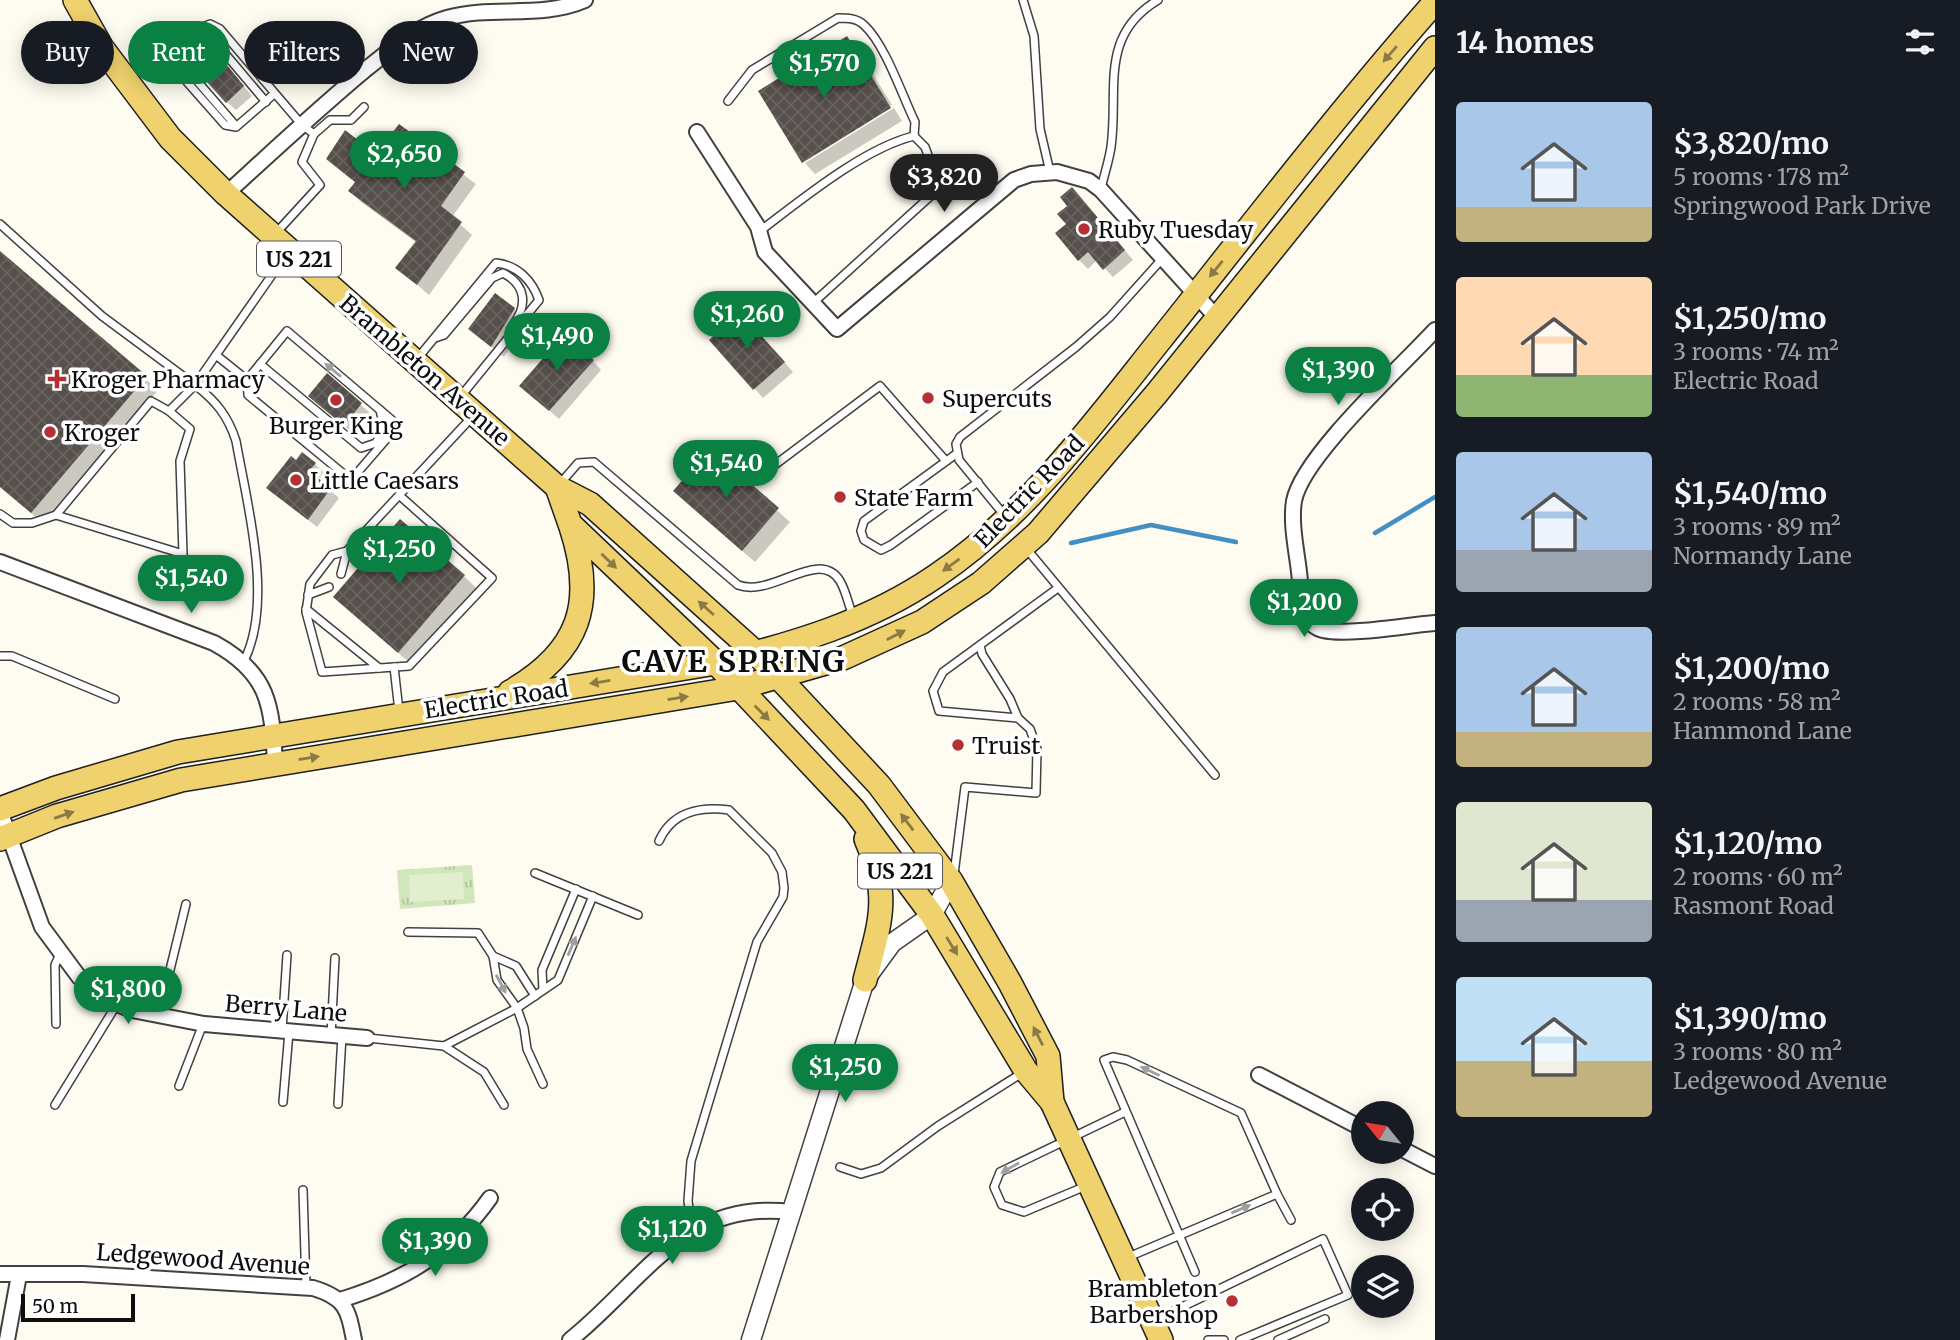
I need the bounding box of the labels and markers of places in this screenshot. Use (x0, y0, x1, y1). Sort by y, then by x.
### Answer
pin: $1,570 (767, 41, 881, 100)
pin: $2,650 (347, 132, 461, 191)
pin: $3,820 (887, 154, 1001, 214)
place label: Ruby Tuesday (1098, 215, 1254, 244)
marker: Ruby Tuesday (1076, 221, 1092, 237)
pin: $1,260 (690, 292, 804, 351)
pin: $1,490 (500, 314, 614, 373)
pin: $1,390 (1281, 348, 1395, 407)
place label: Kroger Pharmacy (71, 365, 266, 394)
marker: Kroger Pharmacy (49, 371, 65, 387)
place label: Supercuts (942, 384, 1052, 413)
marker: Supercuts (920, 390, 936, 406)
marker: Burger King (328, 392, 344, 408)
place label: Burger King (269, 411, 403, 440)
place label: Kroger (64, 418, 140, 447)
marker: Kroger (42, 424, 58, 440)
pin: $1,540 (669, 440, 783, 500)
place label: Little Caesars (310, 466, 459, 495)
marker: Little Caesars (288, 472, 304, 488)
place label: State Farm (854, 483, 974, 512)
marker: State Farm (832, 489, 848, 505)
pin: $1,250 (342, 526, 456, 586)
pin: $1,540 (134, 556, 248, 615)
pin: $1,200 (1247, 580, 1361, 639)
place label: Truist (972, 731, 1040, 760)
marker: Truist (950, 737, 966, 753)
pin: $1,800 (71, 967, 185, 1026)
pin: $1,250 (788, 1044, 902, 1104)
pin: $1,120 (615, 1206, 729, 1266)
pin: $1,390 (378, 1218, 492, 1278)
place label: Brambleton Barbershop (1088, 1274, 1218, 1329)
marker: Brambleton Barbershop (1224, 1293, 1240, 1309)

